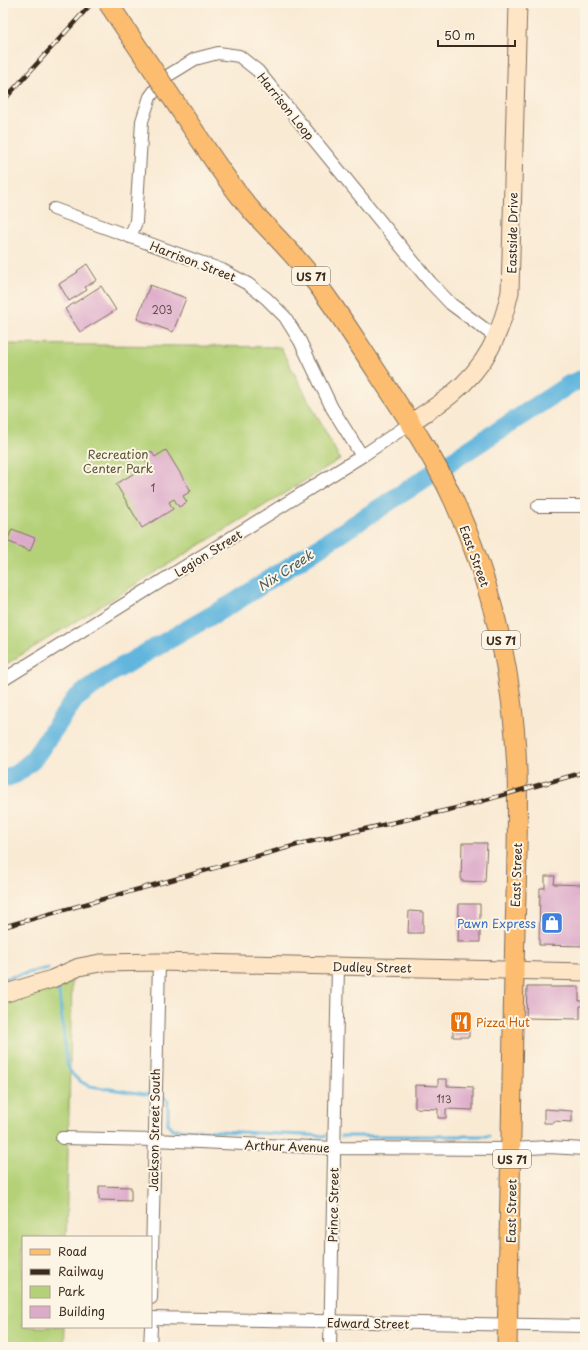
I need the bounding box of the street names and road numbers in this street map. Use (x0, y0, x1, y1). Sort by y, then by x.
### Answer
street label: Harrison Loop (253, 68, 319, 144)
street label: Eastside Drive (502, 192, 522, 274)
street label: Harrison Street (147, 236, 239, 286)
road number: US 71 (292, 267, 330, 285)
street label: East Street (456, 523, 495, 590)
street label: Legion Street (171, 525, 245, 581)
road number: US 71 (482, 631, 520, 649)
street label: East Street (506, 842, 526, 907)
street label: Dudley Street (332, 957, 412, 977)
street label: Jackson Street South (144, 1068, 164, 1192)
street label: Arthur Avenue (244, 1136, 330, 1156)
road number: US 71 (493, 1150, 531, 1168)
street label: Prince Street (323, 1167, 343, 1243)
street label: East Street (501, 1178, 521, 1243)
street label: Edward Street (327, 1313, 409, 1333)

